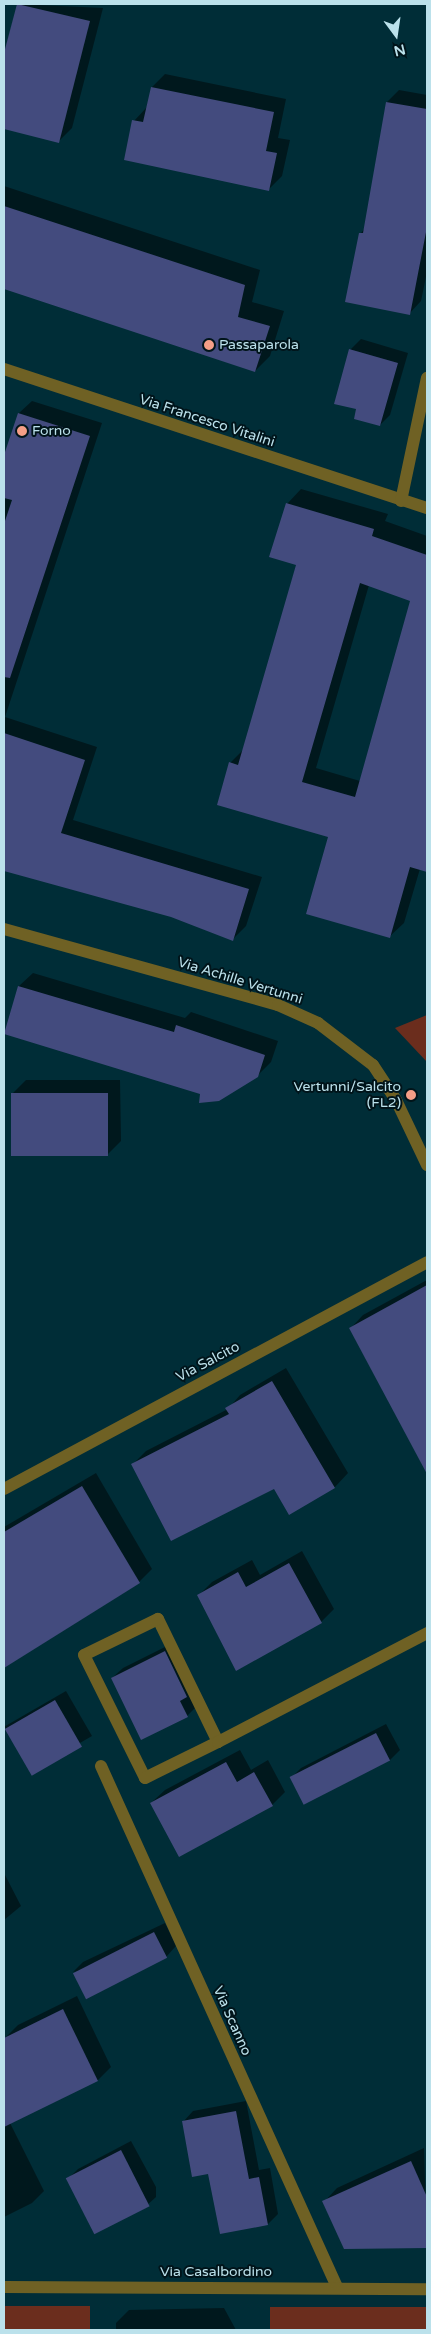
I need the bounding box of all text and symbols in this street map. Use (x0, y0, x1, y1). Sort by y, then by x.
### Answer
north arrow (371, 10, 421, 60)
text: N (392, 40, 407, 60)
place label: Passaparola (219, 337, 299, 353)
marker: Passaparola (203, 339, 215, 351)
street label: Via Francesco Vitalini (137, 391, 277, 451)
place label: Forno (32, 423, 71, 439)
marker: Forno (16, 425, 28, 437)
street label: Via Achille Vertunni (176, 954, 304, 1008)
place label: Vertunni/Salcito (FL2) (293, 1079, 401, 1112)
marker: Vertunni/Salcito (FL2) (405, 1089, 417, 1101)
street label: Via Salcito (173, 1338, 243, 1386)
street label: Via Scanno (209, 1984, 255, 2058)
street label: Via Casalbordino (160, 2264, 272, 2280)

